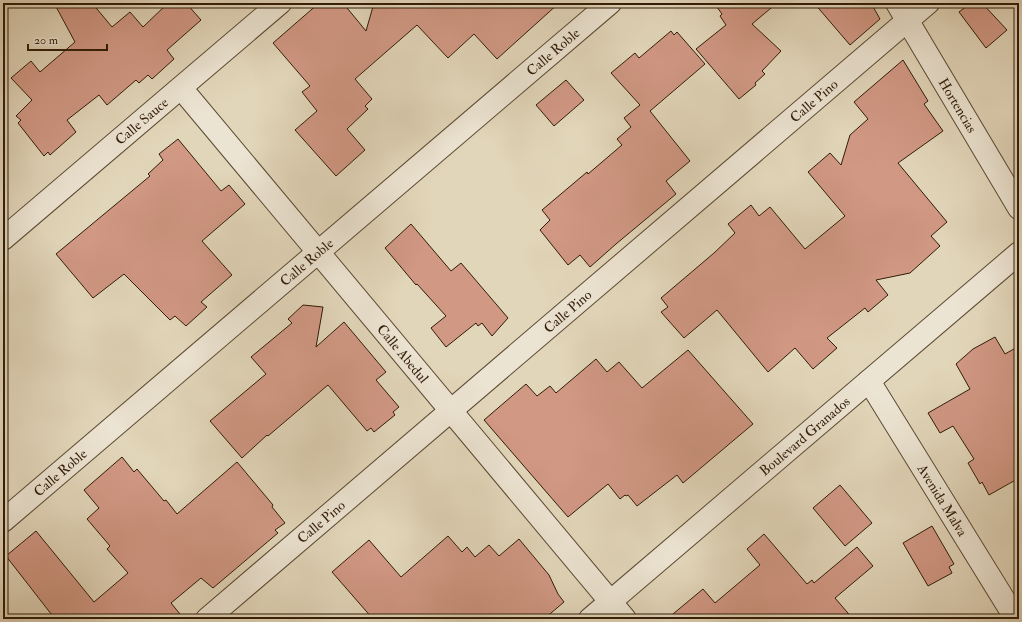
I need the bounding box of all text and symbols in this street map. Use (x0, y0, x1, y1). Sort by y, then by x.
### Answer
street label: Calle Roble (523, 24, 584, 80)
scale bar (28, 26, 107, 52)
text: 20 m (34, 33, 59, 48)
street label: Hortencias (935, 75, 980, 136)
street label: Calle Pino (787, 76, 842, 126)
street label: Calle Sauce (112, 94, 172, 149)
street label: Calle Roble (277, 235, 337, 290)
street label: Calle Pino (540, 286, 595, 337)
street label: Calle Abedul (373, 321, 432, 387)
street label: Boulevard Granados (756, 393, 854, 480)
street label: Calle Roble (30, 445, 91, 500)
street label: Avenida Malva (913, 460, 971, 540)
street label: Calle Pino (294, 497, 349, 547)

